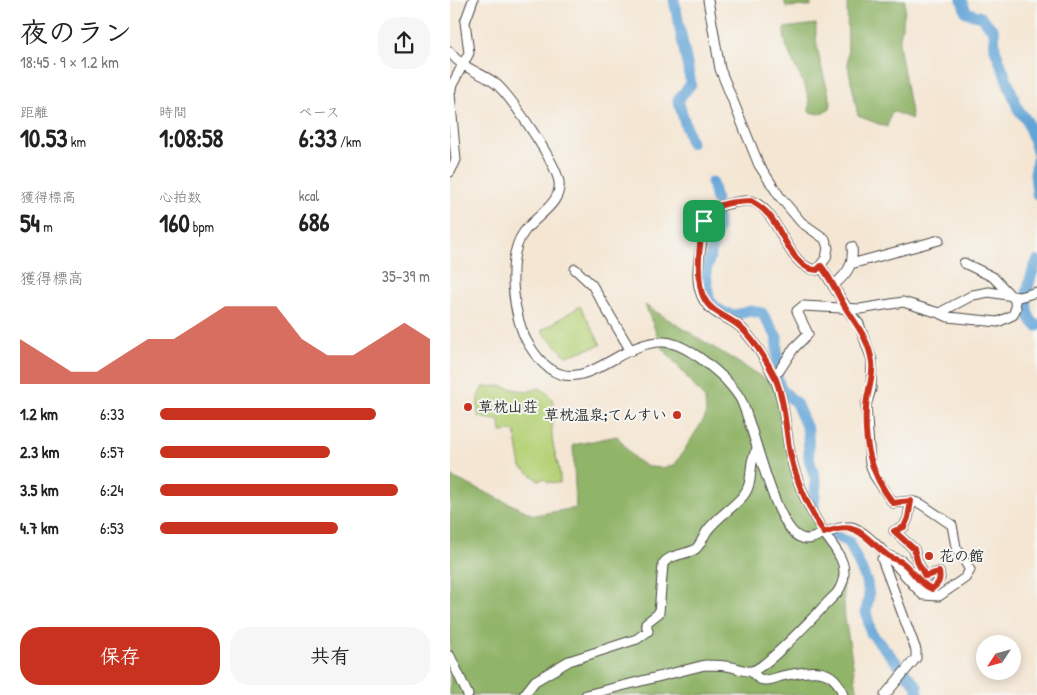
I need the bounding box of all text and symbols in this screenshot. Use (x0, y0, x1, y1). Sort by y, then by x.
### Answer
text: 夜のラン (20, 13, 132, 51)
button: share (378, 17, 430, 69)
text: 18:45 · 9 × 1.2 km (20, 51, 119, 73)
text: 距離 (20, 102, 48, 121)
text: 時間 (159, 102, 187, 121)
text: ペース (299, 102, 340, 121)
text: 10.53 (20, 121, 67, 155)
text: 1:08:58 (159, 121, 223, 155)
text: 6:33 (299, 121, 337, 155)
text: km (67, 132, 86, 151)
text: /km (337, 132, 361, 151)
text: kcal (299, 186, 319, 205)
text: 獲得標高 (20, 187, 76, 206)
text: 心拍数 (159, 187, 201, 206)
pin (683, 200, 725, 242)
text: 686 (299, 205, 329, 239)
text: 54 (20, 206, 40, 240)
text: 160 (159, 206, 190, 240)
icon: arrive (690, 207, 718, 235)
text: m (40, 217, 53, 236)
text: bpm (190, 217, 214, 236)
text: 35–39 m (382, 265, 430, 287)
text: 獲得標高 (20, 267, 84, 289)
place label: 草枕山荘 (478, 396, 538, 417)
marker: 草枕山荘 (462, 401, 474, 413)
text: 1.2 km (20, 403, 58, 425)
text: 6:33 (100, 403, 124, 425)
place label: 草枕温泉;てんすい (544, 404, 667, 425)
marker: 草枕温泉;てんすい (671, 409, 683, 421)
text: 2.3 km (20, 441, 59, 463)
text: 6:57 (100, 441, 125, 463)
text: 3.5 km (20, 479, 59, 501)
text: 6:24 (100, 479, 124, 501)
text: 4.7 km (20, 517, 59, 539)
text: 6:53 (100, 517, 124, 539)
place label: 花の館 (939, 545, 984, 566)
marker: 花の館 (923, 550, 935, 562)
button: 保存 (20, 627, 220, 685)
button: 共有 (230, 627, 430, 685)
north arrow (976, 635, 1021, 680)
map controls (976, 635, 1021, 680)

